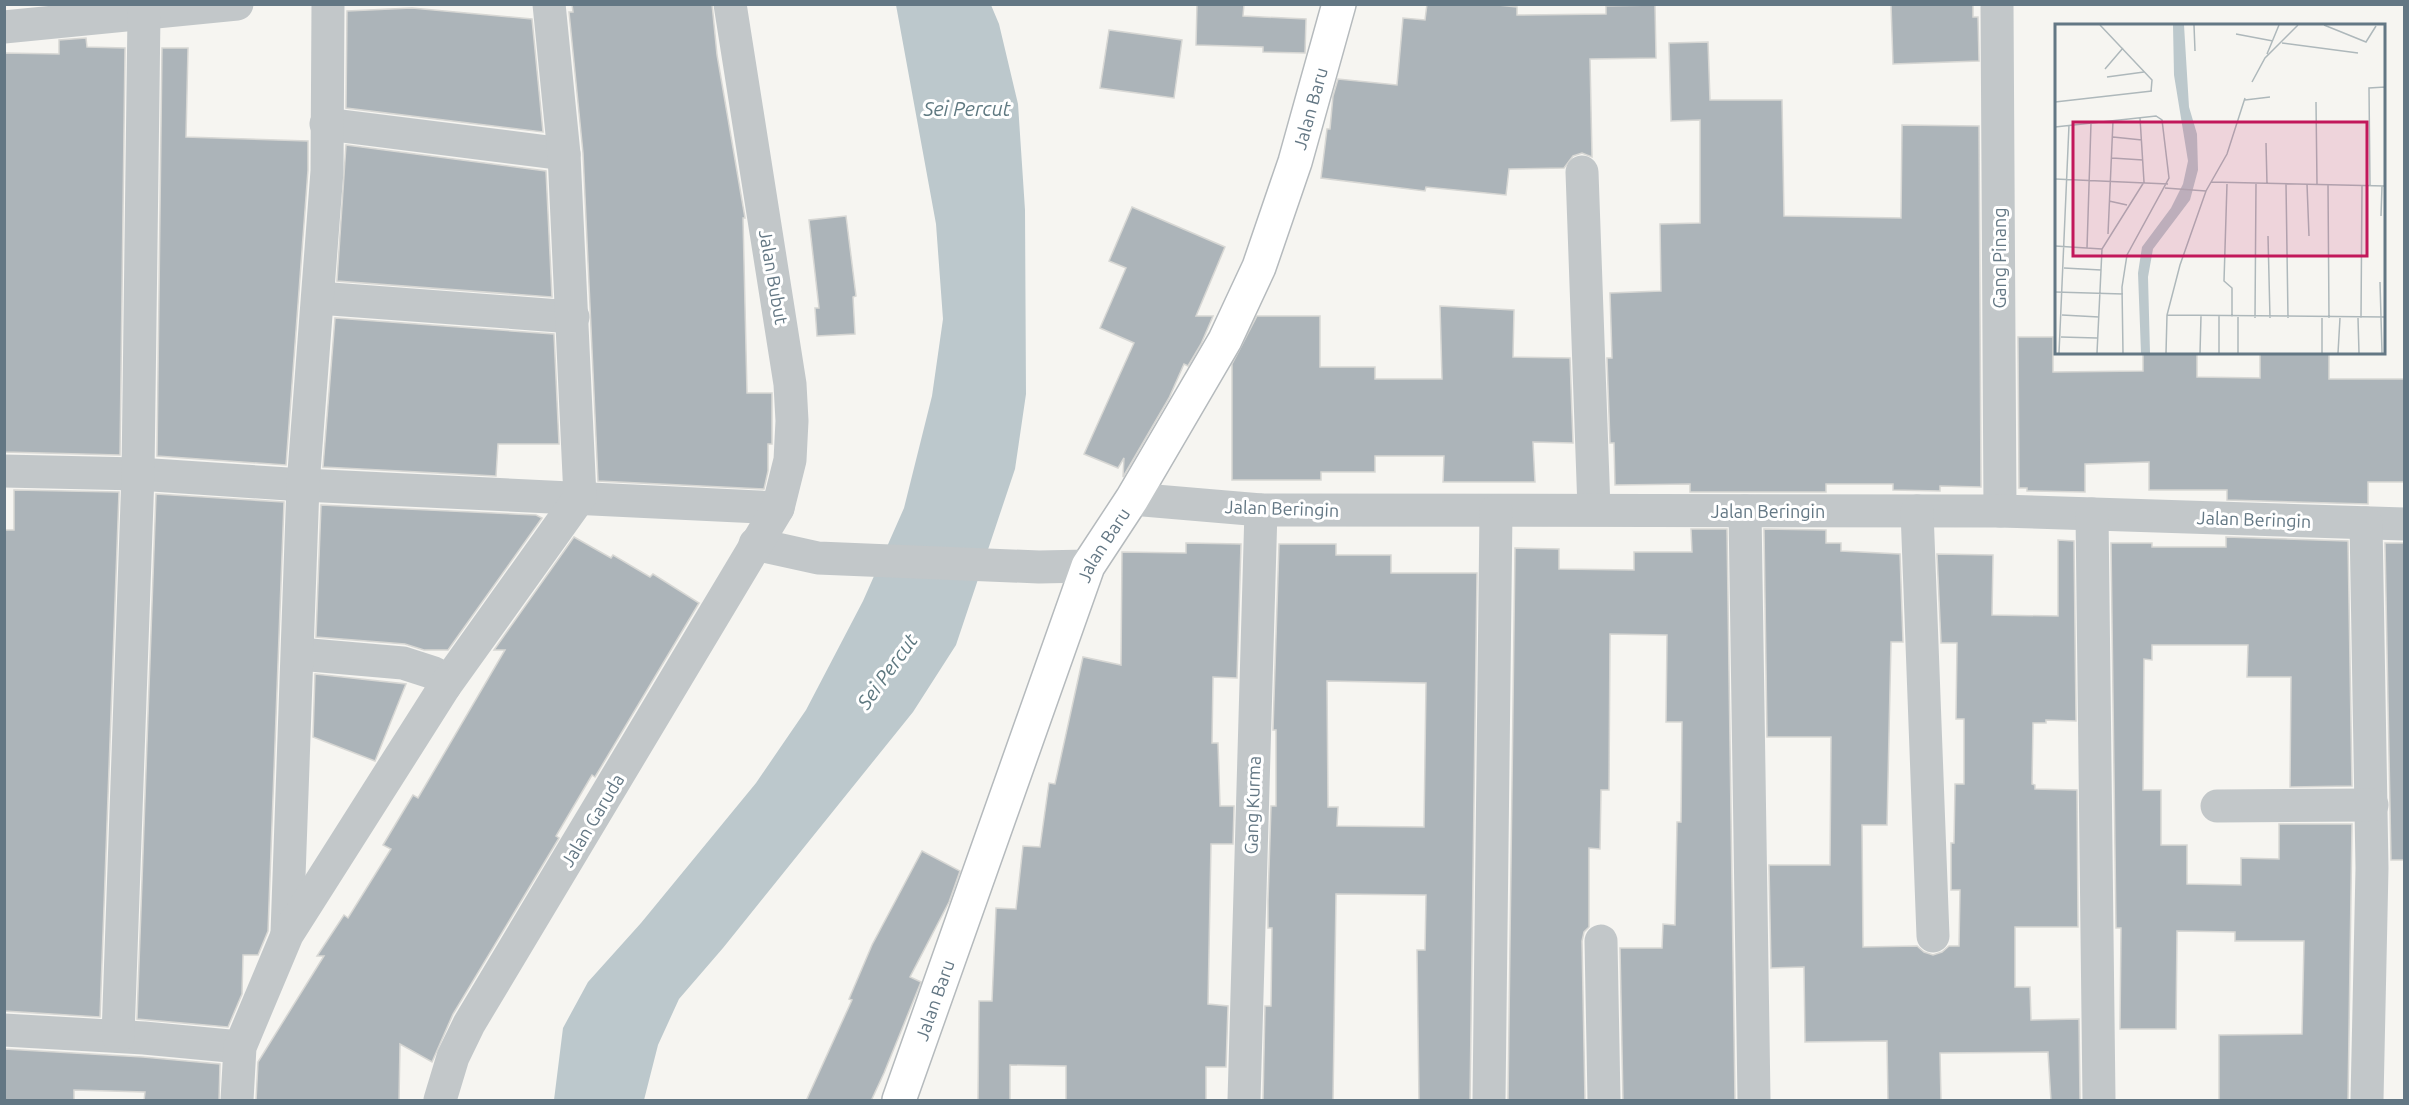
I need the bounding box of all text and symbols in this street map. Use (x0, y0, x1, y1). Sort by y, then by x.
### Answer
inset map (2055, 24, 2385, 354)
street label: Jalan Baru (1289, 65, 1331, 152)
water label: Sei Percut (922, 97, 1011, 120)
street label: Gang Pinang (1989, 207, 2009, 309)
street label: Jalan Bubut (756, 228, 792, 326)
street label: Jalan Beringin (1225, 496, 1339, 520)
street label: Jalan Beringin (1711, 501, 1825, 521)
street label: Jalan Baru (1073, 504, 1134, 585)
street label: Jalan Beringin (2197, 507, 2311, 531)
water label: Sei Percut (851, 629, 922, 714)
street label: Gang Kurma (1240, 755, 1264, 855)
street label: Jalan Garuda (556, 770, 628, 870)
street label: Jalan Baru (911, 957, 958, 1043)

